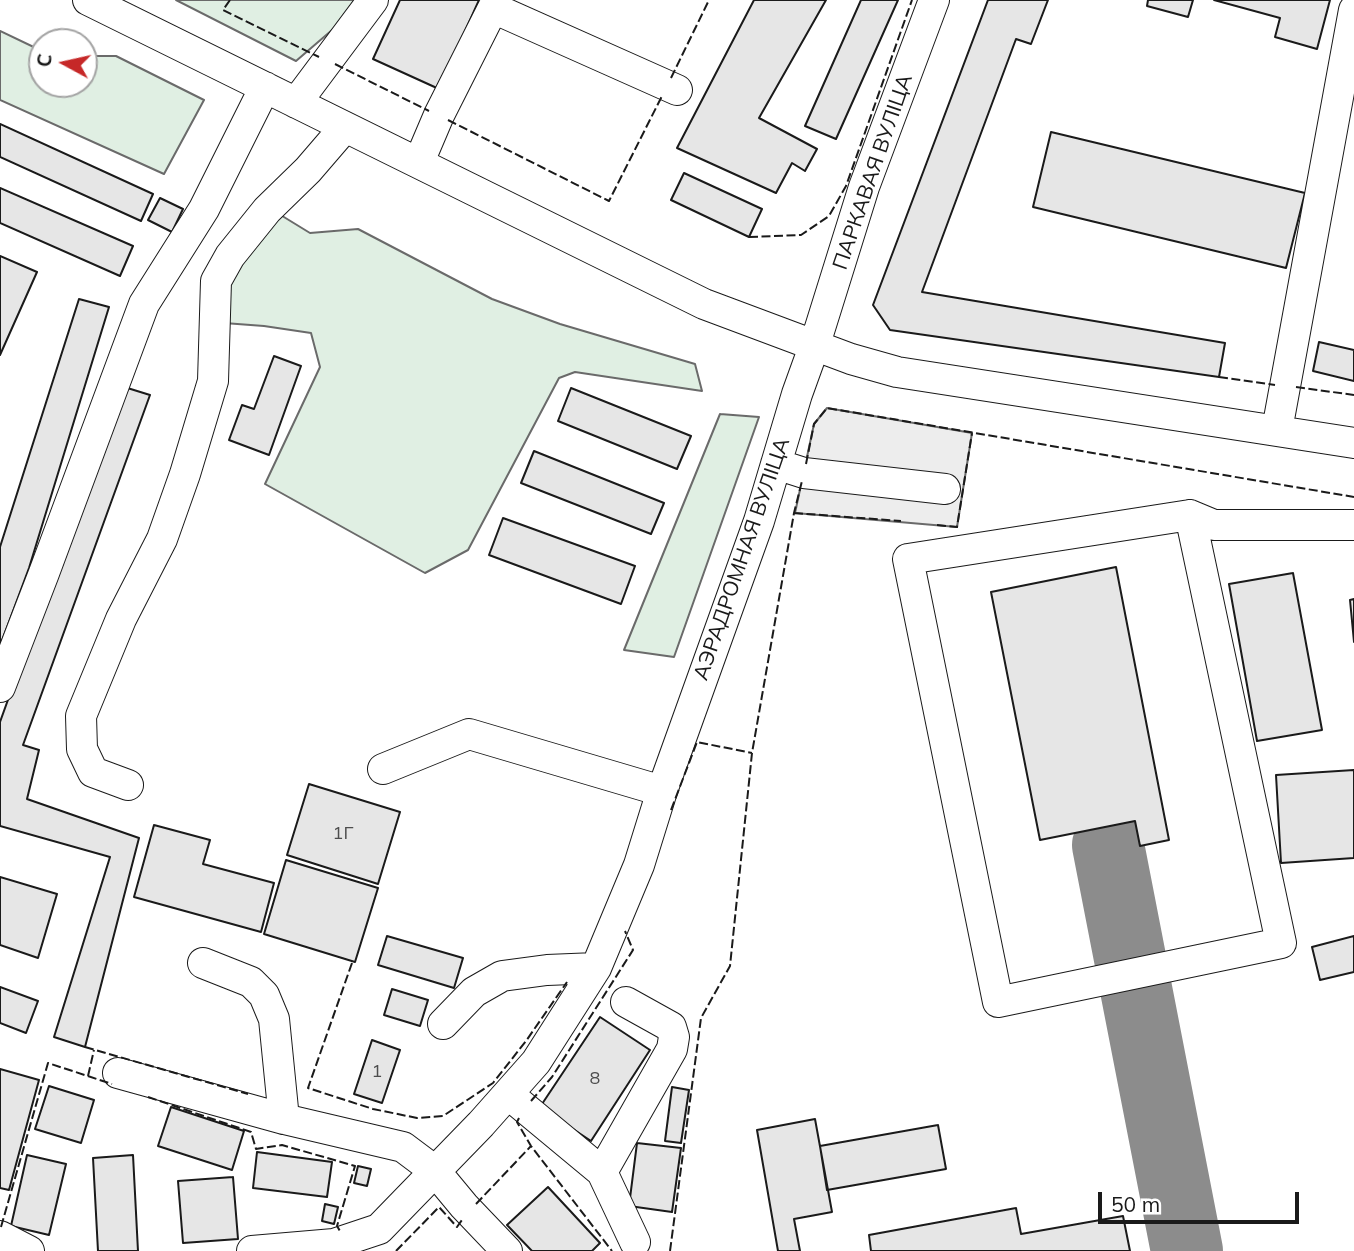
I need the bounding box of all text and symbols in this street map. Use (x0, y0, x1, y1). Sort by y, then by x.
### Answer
north arrow (28, 28, 98, 98)
text: С (31, 52, 57, 68)
street label: ПАРКАВАЯ ВУЛІЦА (828, 71, 918, 273)
street label: АЭРАДРОМНАЯ ВУЛІЦА (689, 434, 795, 684)
house number: 1Г (333, 823, 353, 845)
house number: 1 (372, 1061, 382, 1083)
house number: 8 (590, 1068, 600, 1090)
scale bar (1102, 1178, 1303, 1222)
text: 50 m (1111, 1191, 1160, 1217)

